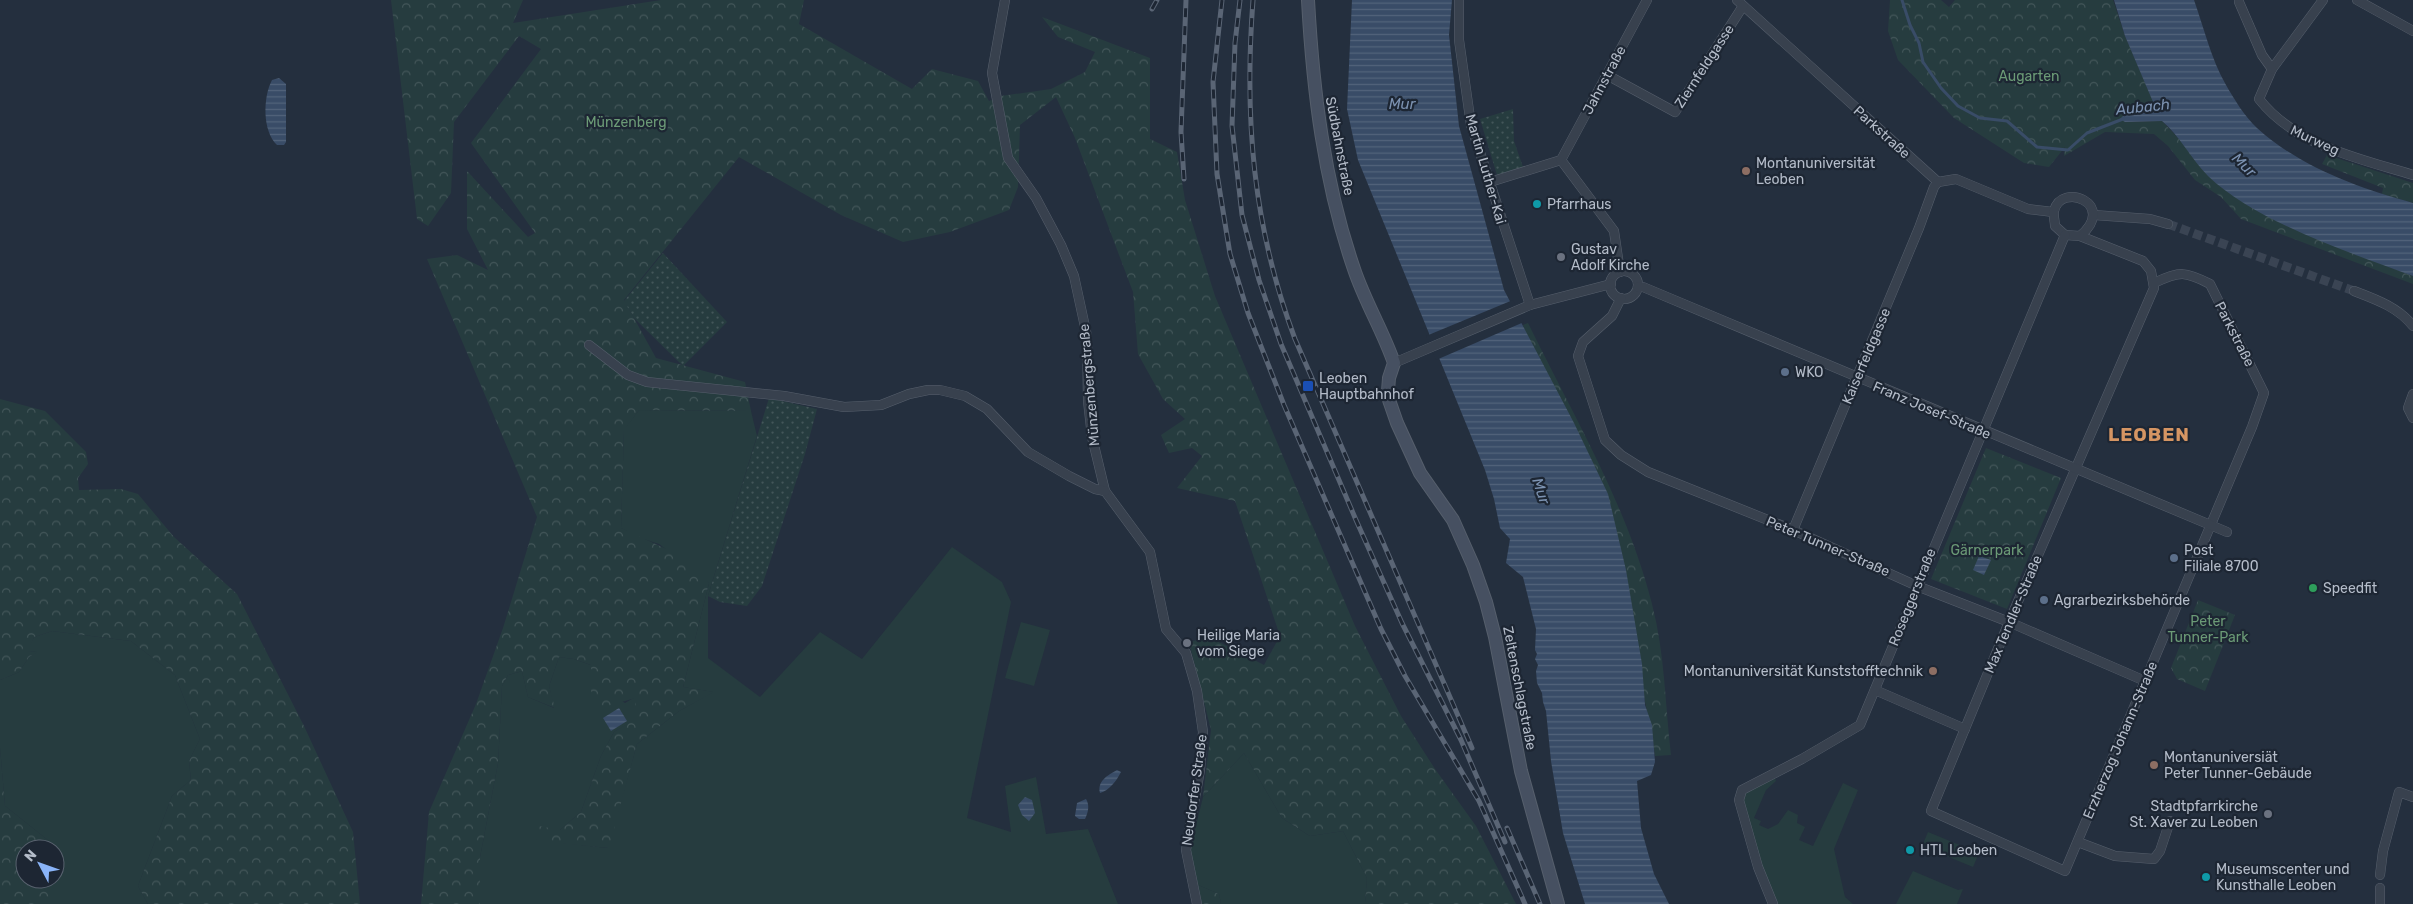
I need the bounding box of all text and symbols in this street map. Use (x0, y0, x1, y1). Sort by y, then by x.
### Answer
street label: Ziernfeldgasse (1671, 21, 1738, 111)
street label: Jahnstraße (1579, 43, 1630, 117)
park label: Augarten (1999, 68, 2059, 85)
street label: Südbahnstraße (1322, 95, 1357, 197)
water label: Mur (1389, 95, 1417, 113)
water label: Aubach (2114, 95, 2171, 119)
street label: Parkstraße (1850, 102, 1914, 162)
street label: Martin Luther-Kai (1462, 112, 1509, 226)
park label: Münzenberg (585, 114, 667, 131)
street label: Murweg (2288, 122, 2342, 159)
water label: Mur (2228, 149, 2261, 182)
place label: Montanuniversität Leoben (1756, 155, 1876, 188)
marker: Montanuniversität Leoben (1740, 165, 1752, 177)
place label: Pfarrhaus (1547, 196, 1611, 213)
marker: Pfarrhaus (1531, 198, 1543, 210)
place label: Gustav Adolf Kirche (1571, 241, 1650, 274)
marker: Gustav Adolf Kirche (1555, 251, 1567, 263)
street label: Parkstraße (2211, 299, 2258, 370)
street label: Kaiserfeldgasse (1839, 305, 1894, 407)
street label: Münzenbergstraße (1076, 323, 1103, 447)
place label: WKO (1795, 364, 1824, 381)
marker: WKO (1779, 366, 1791, 378)
place label: Leoben Hauptbahnhof (1319, 370, 1414, 403)
street label: Franz Josef-Straße (1870, 378, 1993, 443)
marker: Leoben Hauptbahnhof (1301, 379, 1315, 393)
district label: LEOBEN (2108, 423, 2190, 446)
water label: Mur (1528, 475, 1554, 508)
street label: Peter Tunner-Straße (1763, 513, 1892, 580)
park label: Gärnerpark (1951, 542, 2024, 559)
place label: Post Filiale 8700 (2184, 542, 2259, 575)
street label: Roseggerstraße (1885, 546, 1940, 648)
street label: Max Tendler-Straße (1981, 552, 2046, 676)
marker: Post Filiale 8700 (2168, 552, 2180, 564)
place label: Speedfit (2323, 580, 2378, 597)
marker: Speedfit (2307, 582, 2319, 594)
place label: Agrarbezirksbehörde (2054, 592, 2190, 609)
marker: Agrarbezirksbehörde (2038, 594, 2050, 606)
park label: Peter Tunner-Park (2168, 613, 2249, 646)
street label: Zeltenschlagstraße (1499, 625, 1540, 752)
place label: Heilige Maria vom Siege (1197, 627, 1280, 660)
marker: Heilige Maria vom Siege (1181, 637, 1193, 649)
street label: Erzherzog Johann-Straße (2080, 659, 2161, 821)
place label: Montanuniversität Kunststofftechnik (1684, 663, 1924, 680)
marker: Montanuniversität Kunststofftechnik (1927, 665, 1939, 677)
street label: Neudorfer Straße (1178, 733, 1211, 847)
place label: Montanuniversiät Peter Tunner-Gebäude (2164, 749, 2312, 782)
marker: Montanuniversiät Peter Tunner-Gebäude (2148, 759, 2160, 771)
place label: Stadtpfarrkirche St. Xaver zu Leoben (2129, 798, 2258, 831)
marker: Stadtpfarrkirche St. Xaver zu Leoben (2262, 808, 2274, 820)
north arrow (15, 839, 65, 889)
place label: HTL Leoben (1920, 842, 1997, 859)
marker: HTL Leoben (1904, 844, 1916, 856)
text: N (21, 846, 40, 865)
place label: Museumscenter und Kunsthalle Leoben (2216, 861, 2349, 894)
marker: Museumscenter und Kunsthalle Leoben (2200, 871, 2212, 883)

